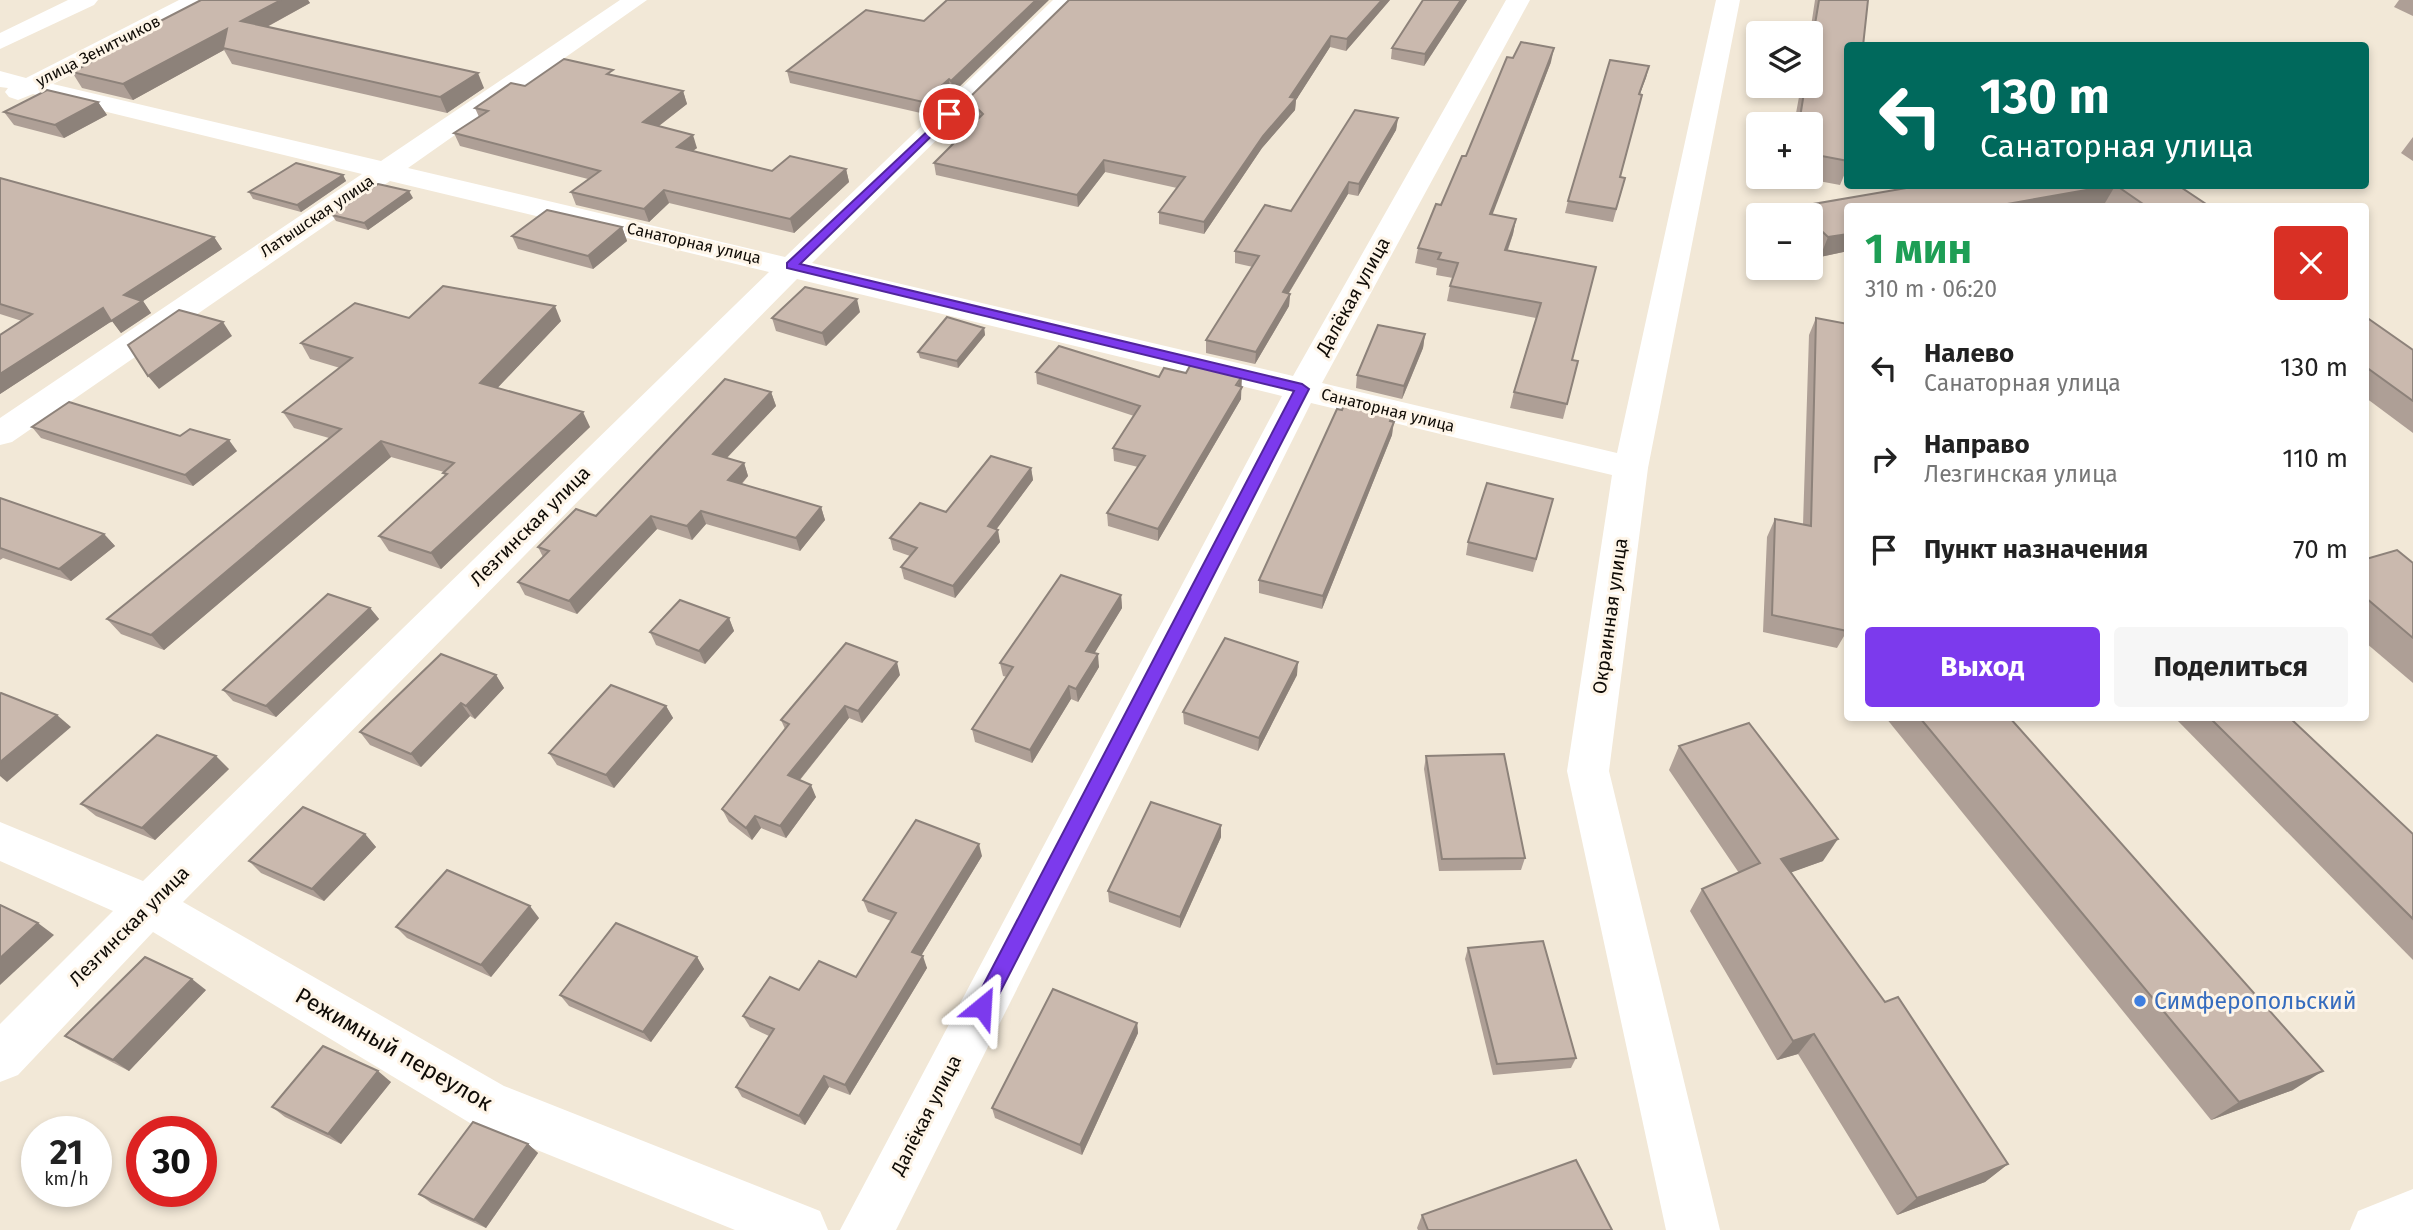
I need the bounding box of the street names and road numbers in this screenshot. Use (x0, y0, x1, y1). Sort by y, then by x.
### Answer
street label: улица Зенитчиков (33, 11, 163, 91)
street label: Латышская улица (257, 171, 377, 261)
street label: Санаторная улица (625, 218, 763, 268)
street label: Далёкая улица (1311, 233, 1395, 360)
street label: Санаторная улица (1319, 384, 1457, 436)
street label: Лезгинская улица (465, 461, 595, 591)
street label: Окраинная улица (1588, 537, 1632, 695)
street label: Лезгинская улица (64, 861, 194, 991)
street label: Режимный переулок (290, 981, 498, 1117)
street label: Далёкая улица (885, 1051, 966, 1180)

